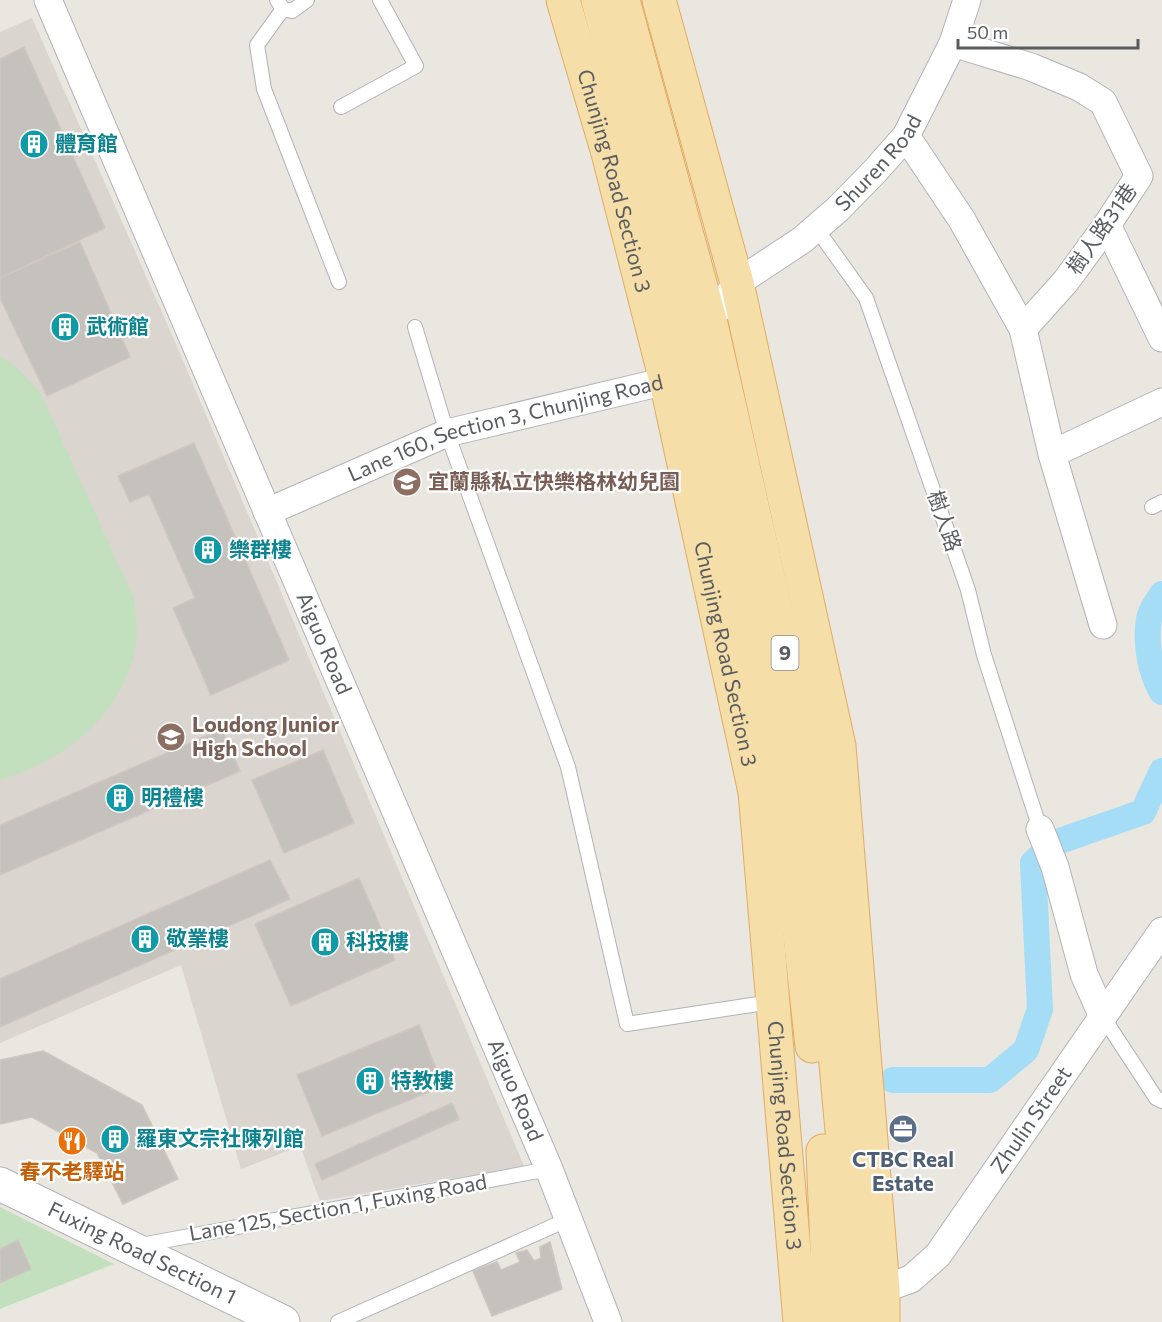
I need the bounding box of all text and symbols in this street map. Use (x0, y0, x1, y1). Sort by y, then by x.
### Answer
scale bar (958, 12, 1138, 50)
text: 50 m (967, 21, 1008, 43)
street label: Chunjing Road Section 3 (573, 66, 657, 295)
street label: Shuren Road (829, 110, 926, 216)
building icon: 體育館 (18, 128, 50, 160)
place label: 體育館 (55, 130, 118, 155)
street label: 樹人路31巷 (1060, 178, 1141, 278)
building icon: 武術館 (49, 311, 81, 343)
place label: 武術館 (86, 313, 149, 338)
street label: Lane 160, Section 3, Chunjing Road (343, 368, 665, 486)
school or university icon: 宜蘭縣私立快樂格林幼兒園 (391, 466, 423, 498)
place label: 宜蘭縣私立快樂格林幼兒園 (428, 468, 680, 493)
street label: 樹人路 (923, 487, 967, 554)
building icon: 樂群樓 (192, 534, 224, 566)
place label: 樂群樓 (229, 536, 292, 561)
street label: Chunjing Road Section 3 (690, 539, 763, 769)
street label: Aiguo Road (292, 588, 358, 698)
road number: 9 (772, 636, 798, 670)
place label: Loudong Junior High School (192, 711, 339, 760)
school or university icon: Loudong Junior High School (155, 721, 187, 753)
building icon: 明禮樓 (104, 782, 136, 814)
place label: 明禮樓 (141, 784, 204, 809)
building icon: 敬業樓 (129, 923, 161, 955)
place label: 敬業樓 (166, 925, 229, 950)
building icon: 科技樓 (309, 926, 341, 958)
place label: 科技樓 (346, 928, 409, 953)
street label: Chunjing Road Section 3 (763, 1020, 808, 1251)
street label: Aiguo Road (484, 1035, 549, 1144)
street label: Zhulin Street (985, 1061, 1076, 1177)
building icon: 特教樓 (354, 1065, 386, 1097)
place label: 特教樓 (391, 1067, 454, 1092)
office icon: CTBC Real Estate (887, 1113, 919, 1145)
building icon: 羅東文宗社陳列館 (99, 1123, 131, 1155)
restaurant icon: 春不老驛站 (56, 1125, 88, 1157)
place label: 羅東文宗社陳列館 (136, 1125, 304, 1150)
place label: CTBC Real Estate (852, 1146, 954, 1195)
place label: 春不老驛站 (20, 1158, 125, 1183)
street label: Lane 125, Section 1, Fuxing Road (187, 1168, 489, 1245)
street label: Fuxing Road Section 1 (45, 1195, 241, 1308)

